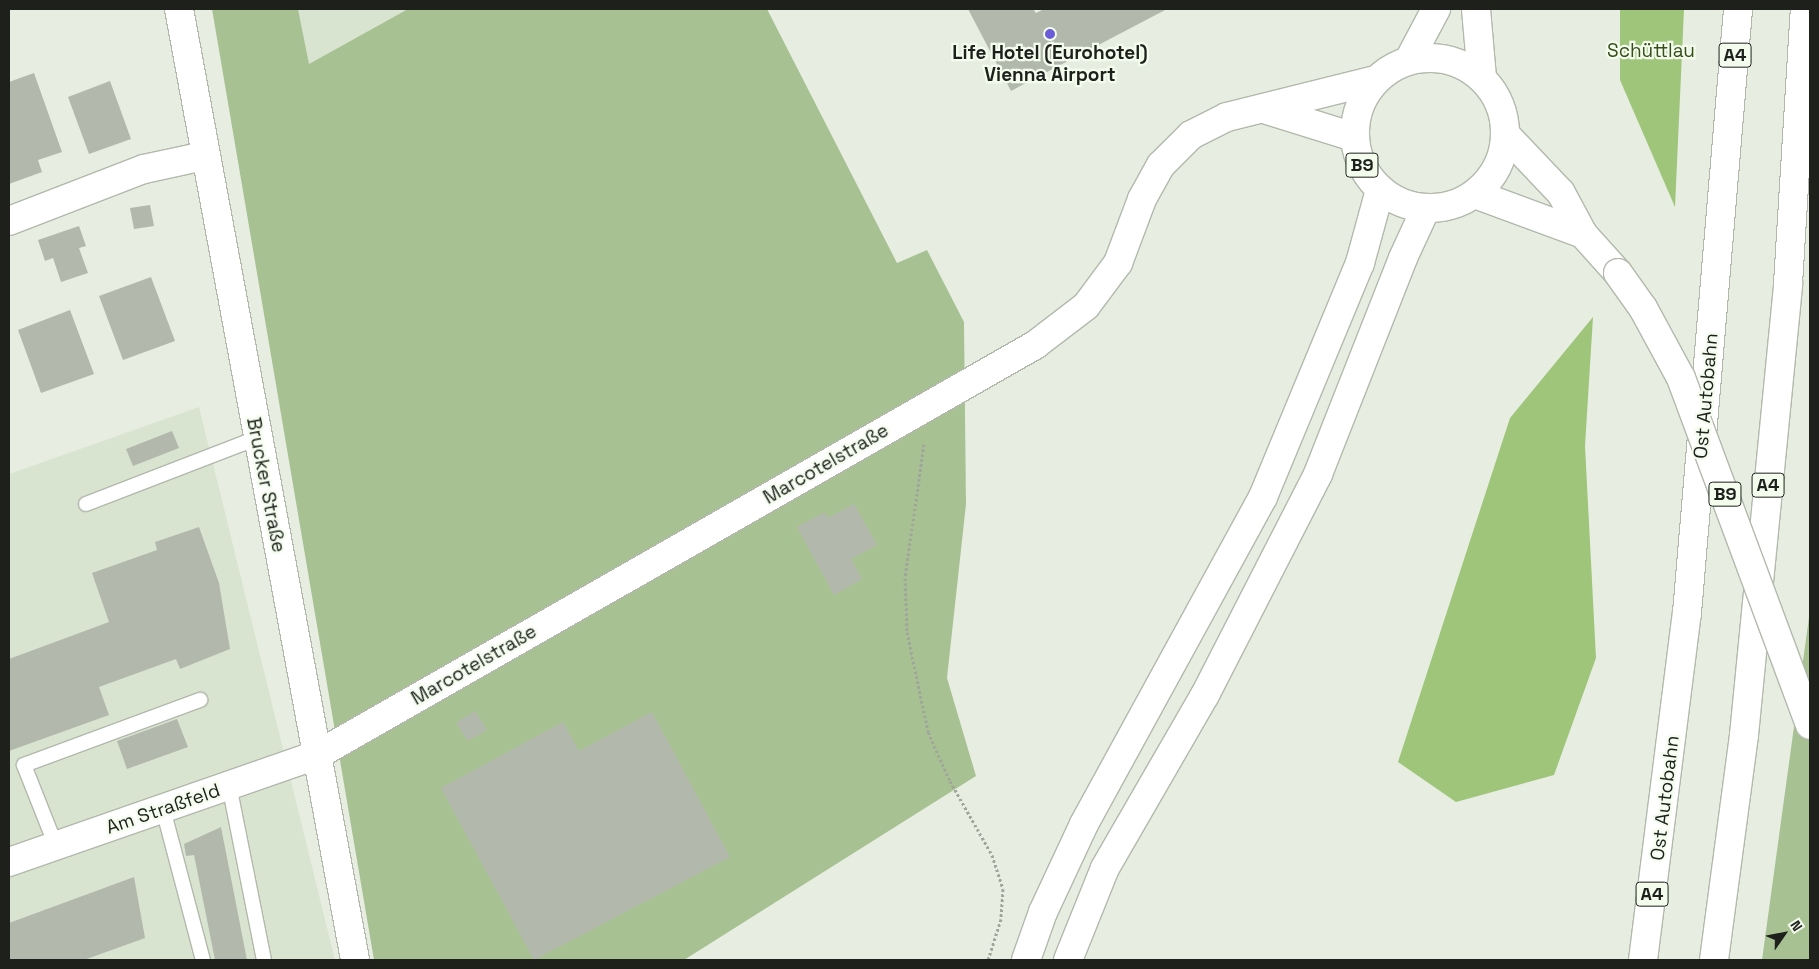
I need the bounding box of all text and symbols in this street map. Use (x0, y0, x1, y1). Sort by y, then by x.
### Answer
marker: Life Hotel (Eurohotel) Vienna Airport (1044, 28, 1056, 40)
park label: Schüttlau (1607, 40, 1695, 62)
road number: A4 (1718, 40, 1752, 70)
place label: Life Hotel (Eurohotel) Vienna Airport (952, 42, 1148, 86)
road number: B9 (1344, 150, 1380, 180)
street label: Ost Autobahn (1689, 332, 1723, 460)
street label: Brucker Straße (242, 416, 290, 554)
street label: Marcotelstraße (759, 419, 893, 509)
road number: A4 (1750, 470, 1786, 500)
road number: B9 (1708, 478, 1742, 509)
street label: Marcotelstraße (407, 620, 541, 710)
street label: Ost Autobahn (1646, 734, 1684, 862)
street label: Am Straßfeld (103, 779, 223, 839)
road number: A4 (1634, 879, 1670, 910)
north arrow (1759, 909, 1809, 959)
text: N (1786, 917, 1807, 935)

